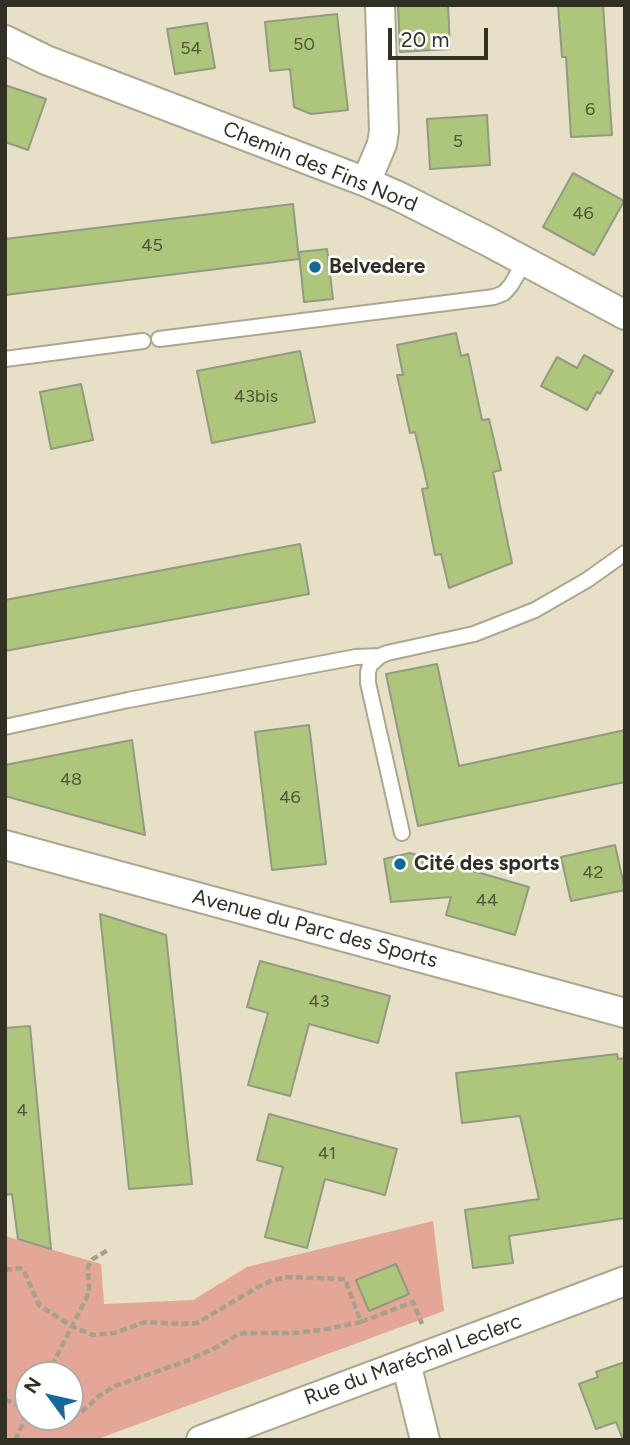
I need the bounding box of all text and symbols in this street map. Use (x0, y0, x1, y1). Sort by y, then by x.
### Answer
scale bar (392, 14, 492, 58)
text: 20 m (401, 27, 449, 52)
house number: 50 (293, 34, 315, 56)
house number: 54 (180, 38, 202, 60)
house number: 6 (585, 99, 595, 121)
street label: Chemin des Fins Nord (219, 116, 421, 218)
house number: 5 (453, 131, 463, 153)
house number: 46 (572, 203, 594, 225)
house number: 45 (141, 235, 163, 257)
place label: Belvedere (329, 254, 425, 280)
marker: Belvedere (307, 259, 323, 275)
house number: 43bis (234, 386, 278, 408)
house number: 48 (60, 769, 82, 791)
house number: 46 (279, 787, 301, 809)
place label: Cité des sports (414, 851, 559, 877)
marker: Cité des sports (392, 856, 408, 872)
house number: 42 (582, 862, 604, 884)
street label: Avenue du Parc des Sports (190, 884, 440, 974)
house number: 44 (476, 890, 498, 912)
house number: 43 (309, 991, 329, 1013)
house number: 4 (16, 1100, 28, 1122)
house number: 41 (318, 1143, 336, 1165)
street label: Rue du Maréchal Leclerc (301, 1309, 525, 1411)
north arrow (14, 1361, 84, 1431)
text: N (19, 1373, 46, 1398)

